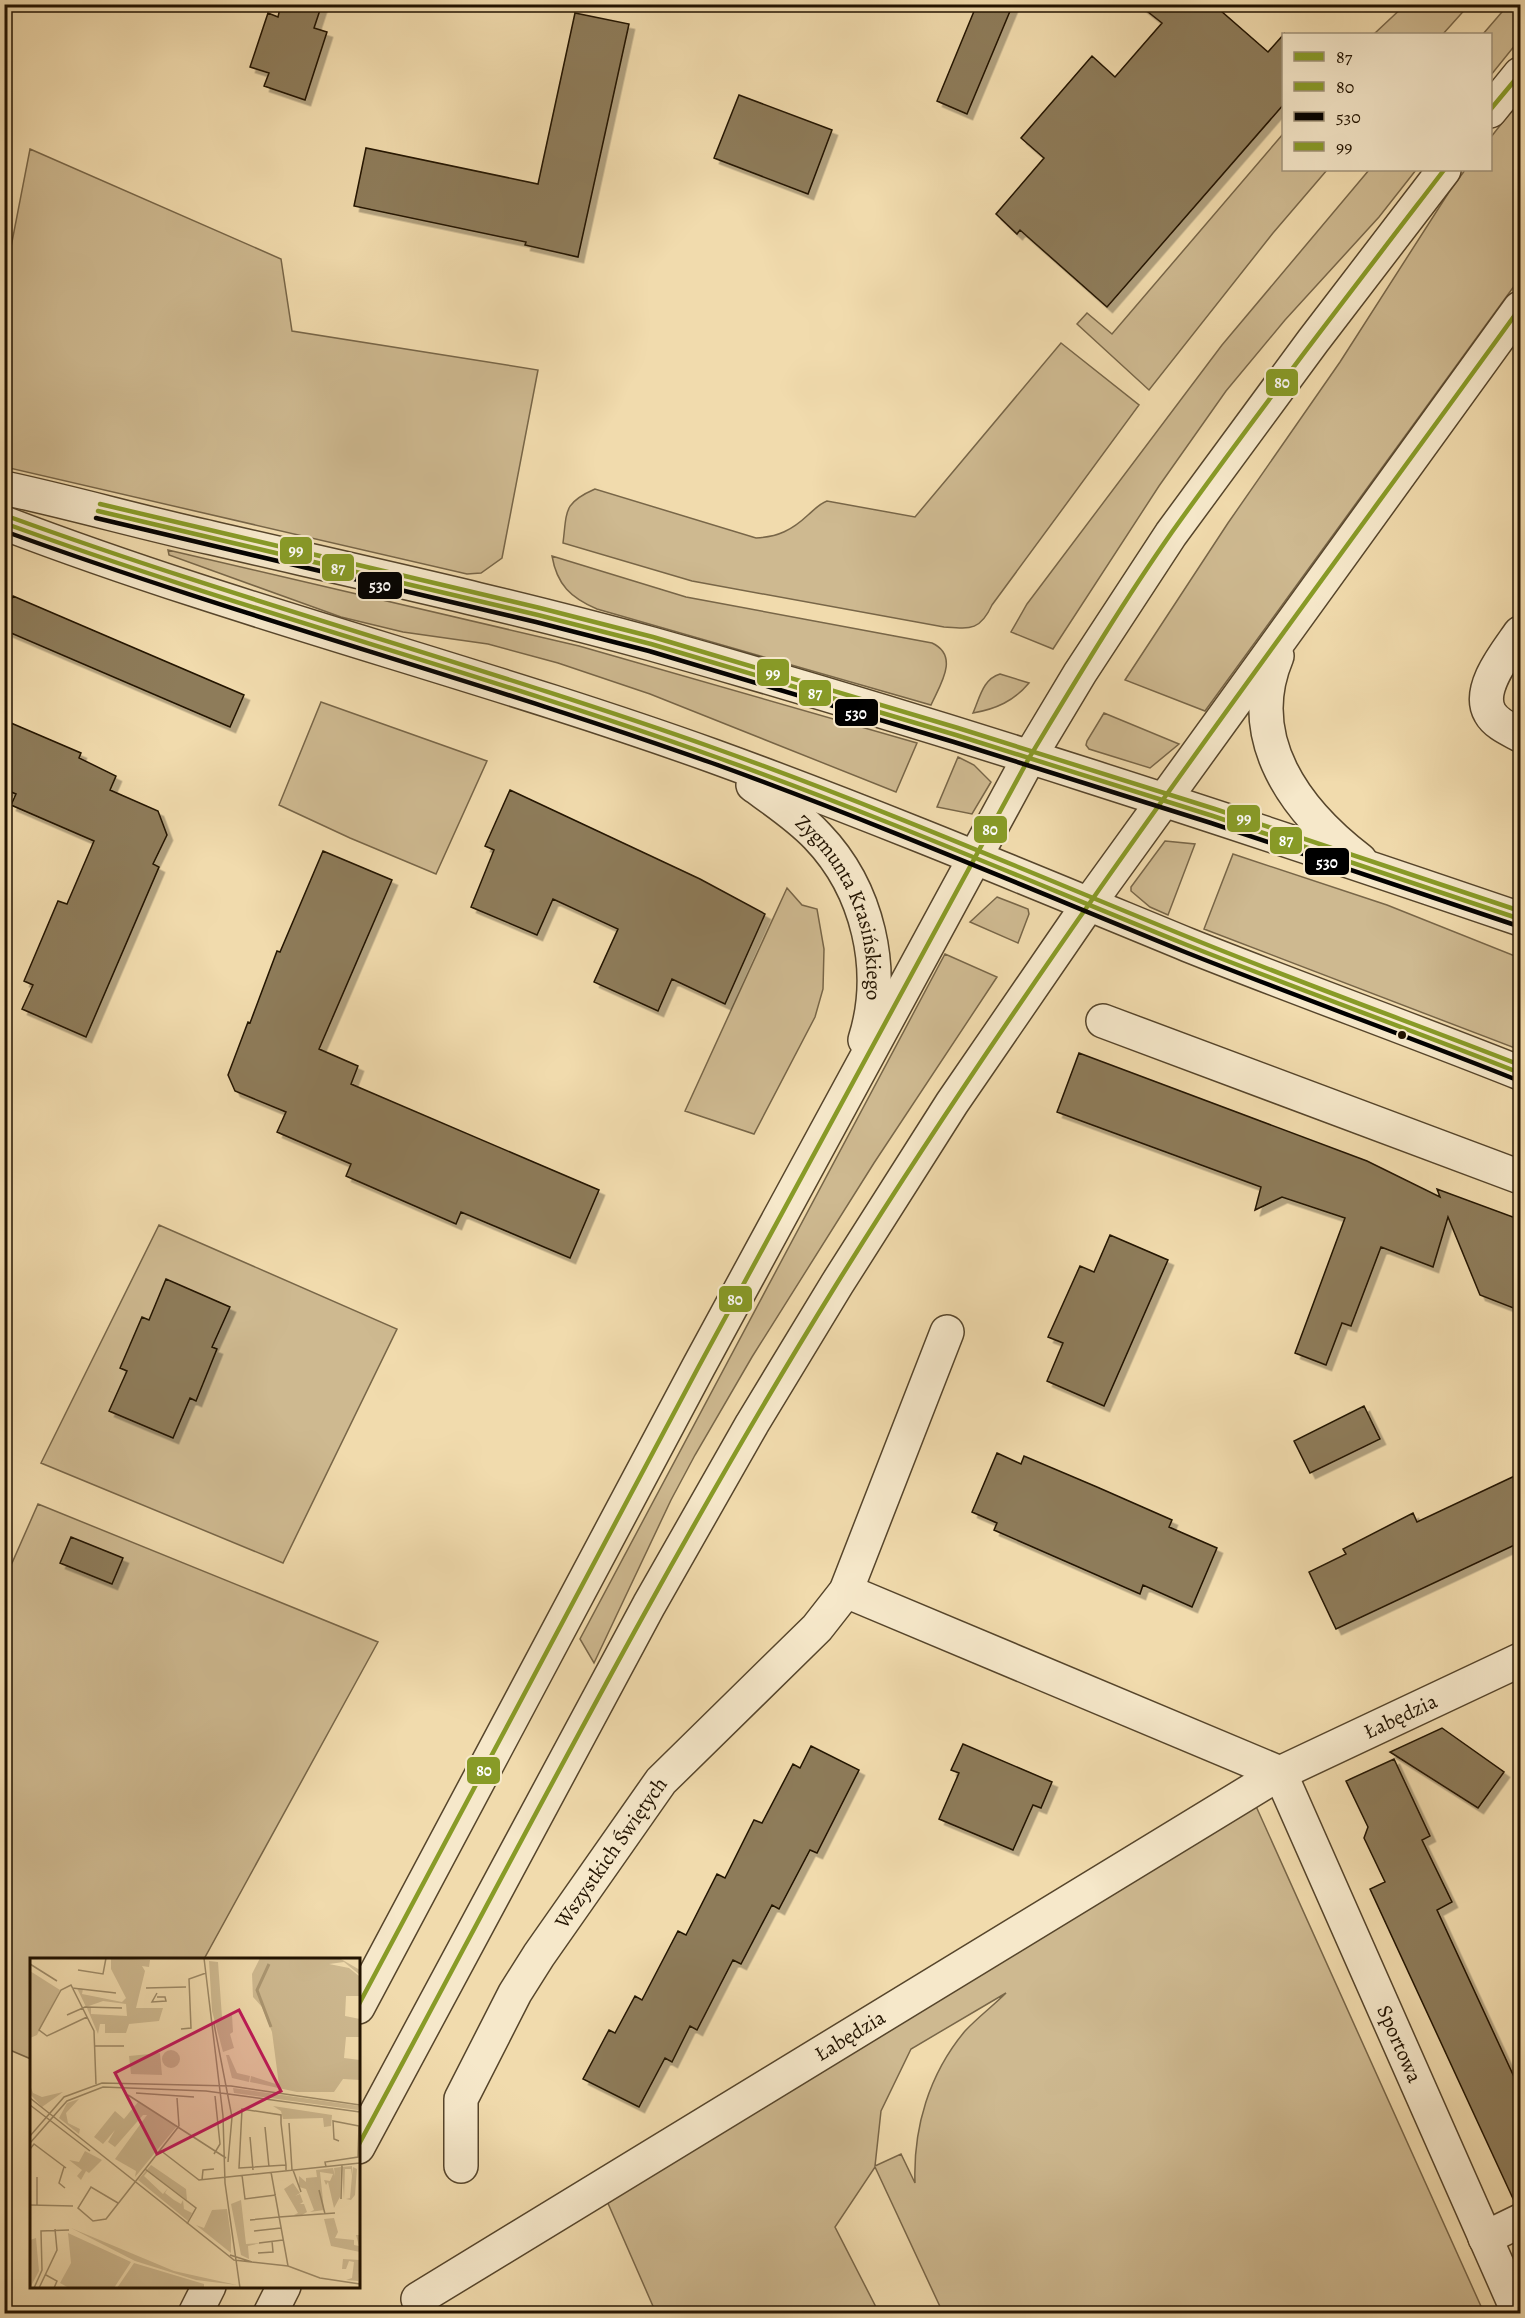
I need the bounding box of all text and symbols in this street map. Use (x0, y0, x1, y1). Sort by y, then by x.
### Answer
legend (1282, 33, 1492, 171)
text: 87 (1336, 45, 1353, 69)
text: 80 (1336, 75, 1354, 99)
text: 530 (1336, 105, 1361, 129)
text: 99 (1336, 135, 1352, 159)
line badge: 80 (1265, 368, 1299, 397)
text: 80 (1274, 372, 1290, 394)
line badge: 99 (279, 536, 313, 565)
text: 99 (289, 540, 303, 562)
line badge: 87 (321, 553, 355, 582)
text: 87 (331, 558, 345, 580)
line badge: 530 (357, 571, 403, 600)
text: 530 (369, 575, 391, 597)
line badge: 99 (756, 658, 790, 687)
text: 99 (766, 663, 780, 685)
line badge: 87 (798, 679, 832, 707)
text: 87 (808, 683, 822, 705)
line badge: 530 (834, 698, 879, 727)
text: 530 (845, 703, 867, 725)
line badge: 99 (1226, 804, 1261, 833)
street label: Zygmunta Krasińskiego (789, 808, 888, 1002)
text: 99 (1237, 808, 1251, 830)
line badge: 80 (973, 815, 1008, 844)
text: 80 (982, 819, 998, 841)
line badge: 87 (1269, 826, 1303, 855)
text: 87 (1279, 830, 1293, 852)
line badge: 530 (1304, 847, 1350, 876)
text: 530 (1316, 852, 1338, 874)
unlabelled marker (1396, 1029, 1408, 1041)
line badge: 80 (718, 1285, 753, 1313)
text: 80 (727, 1289, 743, 1311)
street label: Łabędzia (1359, 1687, 1442, 1746)
line badge: 80 (466, 1756, 501, 1785)
text: 80 (476, 1760, 492, 1782)
street label: Wszystkich Świętych (547, 1771, 674, 1935)
inset map (30, 1958, 360, 2288)
street label: Sportowa (1370, 2001, 1429, 2087)
street label: Łabędzia (809, 2003, 891, 2068)

